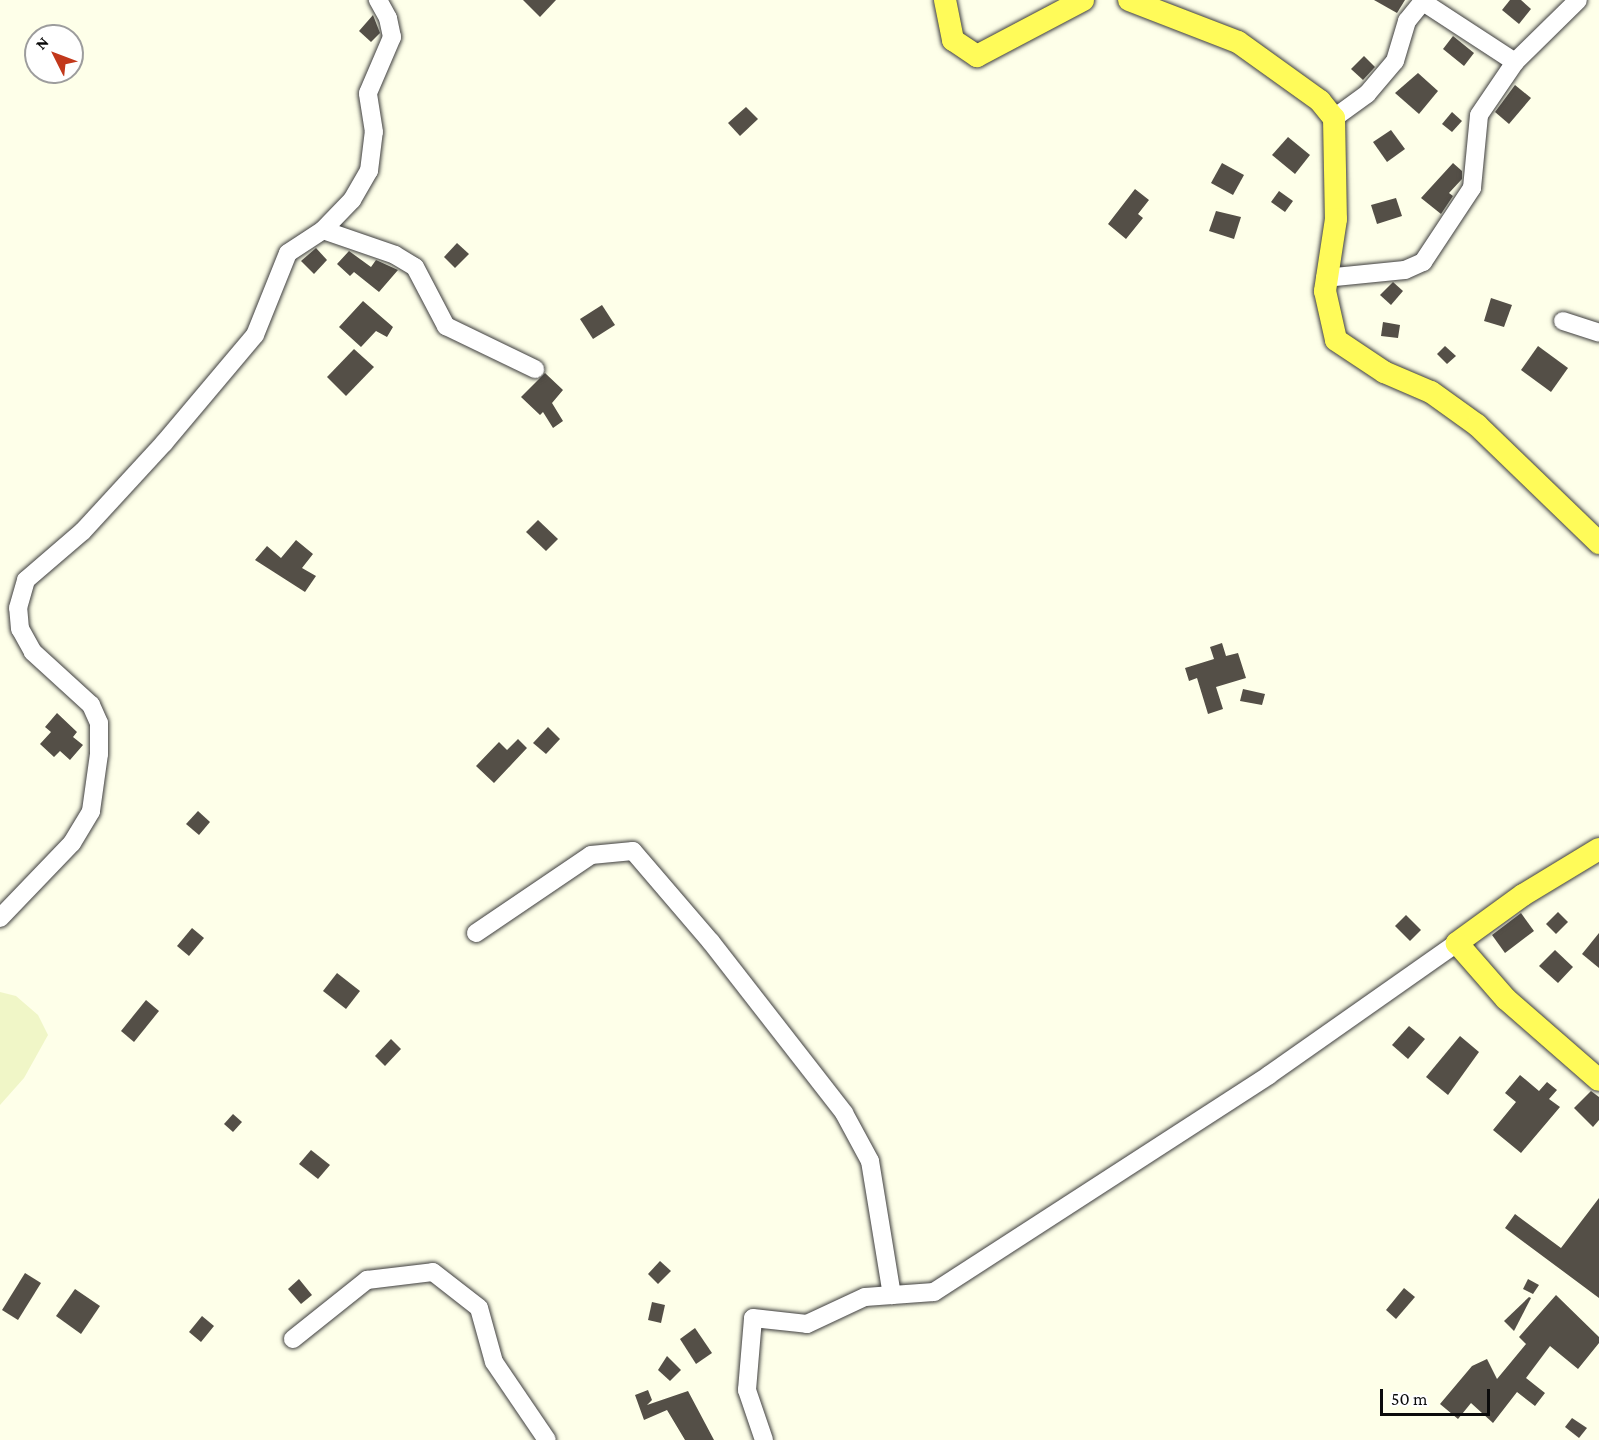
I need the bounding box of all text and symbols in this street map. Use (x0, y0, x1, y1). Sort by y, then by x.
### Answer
north arrow (24, 24, 84, 84)
text: N (32, 33, 52, 53)
scale bar (1383, 1377, 1492, 1415)
text: 50 m (1391, 1389, 1428, 1409)

